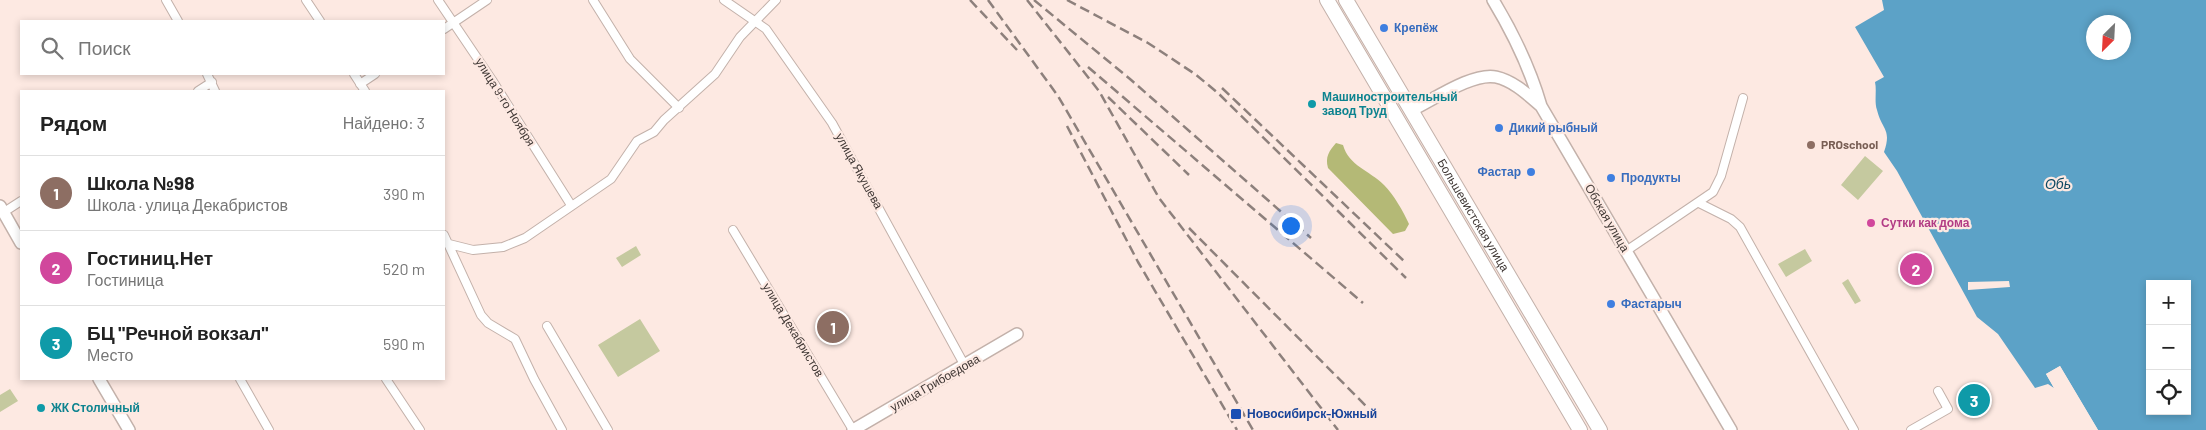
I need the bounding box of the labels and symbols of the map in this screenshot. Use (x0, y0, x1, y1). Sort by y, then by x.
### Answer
north arrow (2086, 15, 2131, 60)
place label: Крепёж (1394, 20, 1438, 35)
marker: Крепёж (1378, 22, 1390, 34)
street label: улица 9-го Ноября (472, 55, 539, 149)
place label: Машиностроительный завод Труд (1322, 89, 1458, 118)
marker: Машиностроительный завод Труд (1306, 98, 1318, 110)
place label: Дикий рыбный (1509, 120, 1598, 135)
marker: Дикий рыбный (1493, 122, 1505, 134)
street label: улица Якушева (832, 130, 887, 212)
place label: PROschool (1821, 137, 1878, 151)
marker: PROschool (1805, 139, 1817, 151)
street label: Большевистская улица (1435, 156, 1513, 274)
place label: Фастар (1478, 164, 1521, 179)
marker: Фастар (1525, 166, 1537, 178)
place label: Продукты (1621, 170, 1681, 185)
marker: Продукты (1605, 172, 1617, 184)
water label: Обь (2045, 175, 2071, 192)
street label: Обская улица (1582, 181, 1633, 255)
your location (1278, 213, 1304, 239)
place label: Сутки как дома (1881, 215, 1970, 230)
marker: Сутки как дома (1865, 217, 1877, 229)
pin: 2 (1900, 250, 1932, 288)
street label: улица Декабристов (759, 280, 827, 379)
place label: Фастарыч (1621, 296, 1682, 311)
marker: Фастарыч (1605, 298, 1617, 310)
pin: 1 (817, 308, 849, 346)
street label: улица Грибоедова (887, 351, 983, 414)
pin: 3 (1958, 381, 1990, 419)
place label: ЖК Столичный (50, 400, 140, 414)
marker: ЖК Столичный (35, 402, 47, 414)
place label: Новосибирск-Южный (1247, 406, 1377, 421)
marker: Новосибирск-Южный (1229, 407, 1243, 421)

